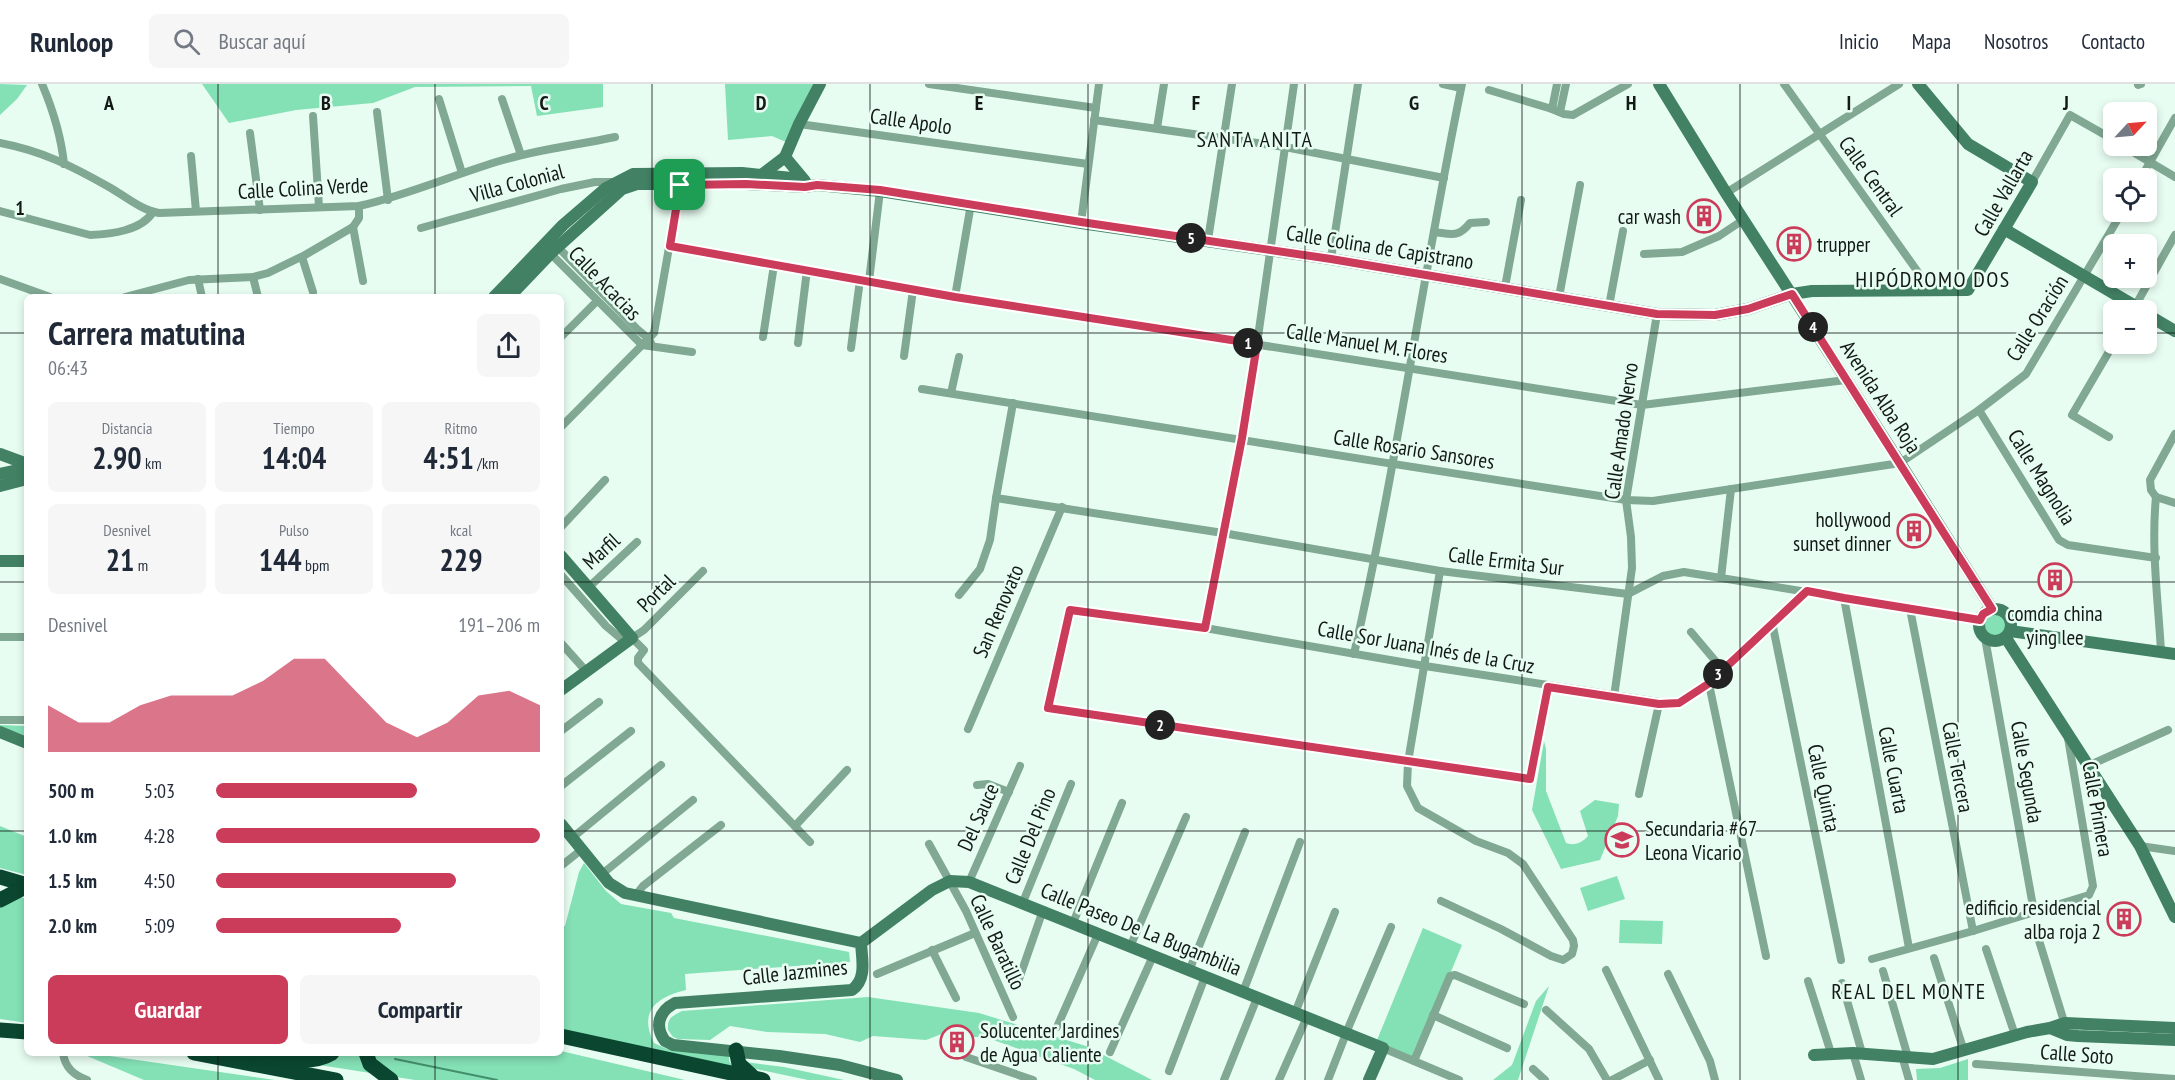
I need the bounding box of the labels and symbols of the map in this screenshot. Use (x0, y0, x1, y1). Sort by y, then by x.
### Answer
text: A (103, 90, 115, 116)
text: B (321, 90, 331, 116)
text: C (539, 90, 549, 116)
text: D (756, 90, 767, 116)
text: E (975, 90, 983, 116)
text: F (1192, 90, 1200, 116)
text: G (1409, 90, 1419, 116)
text: H (1626, 90, 1636, 116)
text: I (1847, 90, 1851, 116)
text: J (2062, 90, 2069, 116)
street label: Calle Apolo (868, 102, 954, 140)
north arrow (2103, 102, 2157, 156)
district label: SANTA ANITA (1197, 125, 1313, 153)
street label: Calle Central (1833, 131, 1909, 221)
street label: Calle Vallarta (1967, 145, 2039, 241)
street label: Villa Colonial (466, 158, 567, 209)
pin (654, 159, 705, 210)
street label: Calle Colina Verde (237, 171, 369, 205)
text: 1 (15, 195, 25, 221)
building icon: car wash (1686, 198, 1722, 234)
place label: car wash (1618, 203, 1681, 230)
street label: Calle Colina de Capistrano (1284, 219, 1476, 275)
pin: 5 (1176, 223, 1206, 253)
building icon: trupper (1776, 226, 1812, 262)
place label: trupper (1817, 231, 1871, 258)
street label: Calle Acacias (563, 240, 647, 326)
district label: HIPÓDROMO DOS (1855, 265, 2011, 293)
street label: Calle Oración (2000, 270, 2074, 366)
pin: 4 (1798, 312, 1828, 342)
street label: Calle Manuel M. Flores (1284, 317, 1450, 369)
pin: 1 (1233, 328, 1263, 358)
street label: Avenida Alba Roja (1834, 335, 1928, 459)
street label: Calle Amado Nervo (1598, 361, 1644, 501)
street label: Calle Rosario Sansores (1332, 423, 1496, 475)
street label: Calle Magnolia (2002, 424, 2082, 530)
place label: hollywood sunset dinner (1793, 506, 1891, 557)
building icon: hollywood sunset dinner (1896, 513, 1932, 549)
street label: Marfil (577, 527, 625, 575)
street label: Calle Ermita Sur (1447, 541, 1566, 582)
street label: San Renovato (966, 560, 1030, 662)
building icon: comdia china ying lee (2037, 562, 2073, 598)
street label: Portal (631, 568, 681, 618)
place label: comdia china ying lee (2007, 600, 2103, 651)
street label: Calle Sor Juana Inés de la Cruz (1316, 615, 1536, 679)
pin: 3 (1703, 659, 1733, 689)
pin: 2 (1145, 710, 1175, 740)
street label: Calle Tercera (1936, 719, 1980, 815)
street label: Calle Segunda (2005, 719, 2049, 825)
street label: Calle Cuarta (1872, 724, 1916, 816)
street label: Calle Quinta (1802, 742, 1846, 834)
street label: Calle Primera (2076, 759, 2120, 859)
street label: Del Sauce (951, 779, 1005, 855)
street label: Calle Del Pino (998, 784, 1062, 888)
place label: Secundaria #67 Leona Vicario (1645, 815, 1757, 866)
school or university icon: Secundaria #67 Leona Vicario (1604, 822, 1640, 858)
street label: Calle Paseo De La Bugambilia (1037, 876, 1245, 982)
street label: Calle Baratillo (964, 890, 1032, 994)
place label: edificio residencial alba roja 2 (1966, 894, 2101, 945)
building icon: edificio residencial alba roja 2 (2106, 901, 2142, 937)
street label: Calle Jazmines (741, 953, 849, 991)
district label: REAL DEL MONTE (1831, 977, 1987, 1005)
place label: Solucenter Jardines de Agua Caliente (980, 1017, 1119, 1068)
building icon: Solucenter Jardines de Agua Caliente (939, 1024, 975, 1060)
street label: Calle Soto (2039, 1038, 2115, 1070)

